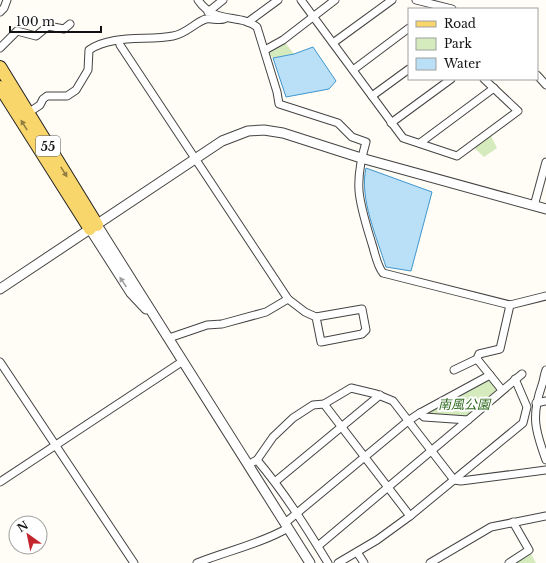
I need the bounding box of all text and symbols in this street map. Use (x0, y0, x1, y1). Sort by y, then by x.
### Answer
scale bar (10, 8, 101, 34)
legend (408, 8, 538, 80)
text: 100 m (16, 14, 55, 29)
text: Road (444, 16, 476, 31)
text: Park (444, 36, 472, 51)
text: Water (443, 56, 481, 71)
one-way arrow (20, 120, 28, 130)
road number: 55 (36, 136, 60, 156)
one-way arrow (61, 166, 68, 178)
one-way arrow (119, 276, 127, 287)
park label: 南風公園 (438, 396, 492, 413)
north arrow (8, 515, 48, 555)
text: N (14, 518, 31, 535)

